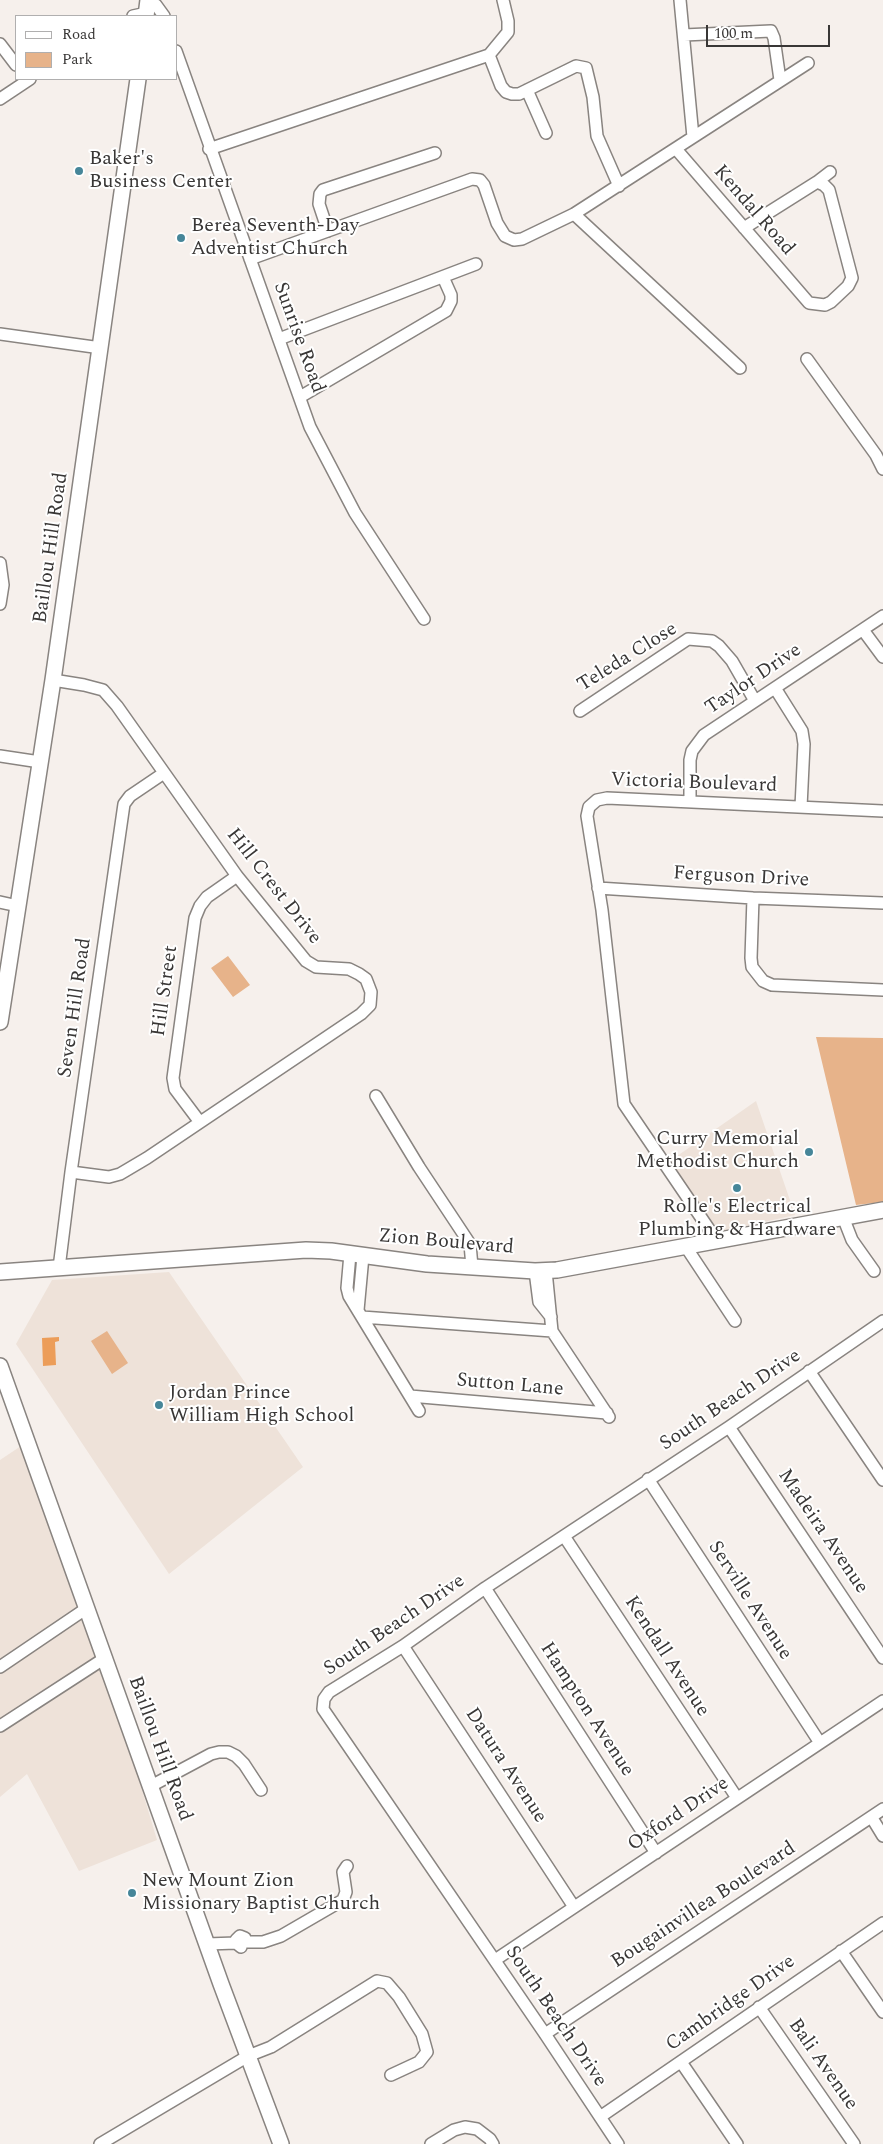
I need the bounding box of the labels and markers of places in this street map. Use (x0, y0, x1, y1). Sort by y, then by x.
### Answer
place label: Baker's Business Center (89, 148, 232, 195)
marker: Baker's Business Center (73, 165, 85, 177)
place label: Berea Seventh-Day Adventist Church (191, 215, 359, 262)
marker: Berea Seventh-Day Adventist Church (175, 232, 187, 244)
place label: Curry Memorial Methodist Church (636, 1128, 799, 1175)
marker: Curry Memorial Methodist Church (803, 1146, 815, 1158)
marker: Rolle's Electrical Plumbing & Hardware (731, 1182, 743, 1194)
place label: Rolle's Electrical Plumbing & Hardware (638, 1196, 836, 1243)
place label: Jordan Prince William High School (169, 1382, 354, 1429)
marker: Jordan Prince William High School (153, 1399, 165, 1411)
place label: New Mount Zion Missionary Baptist Church (142, 1870, 380, 1917)
marker: New Mount Zion Missionary Baptist Church (126, 1887, 138, 1899)

